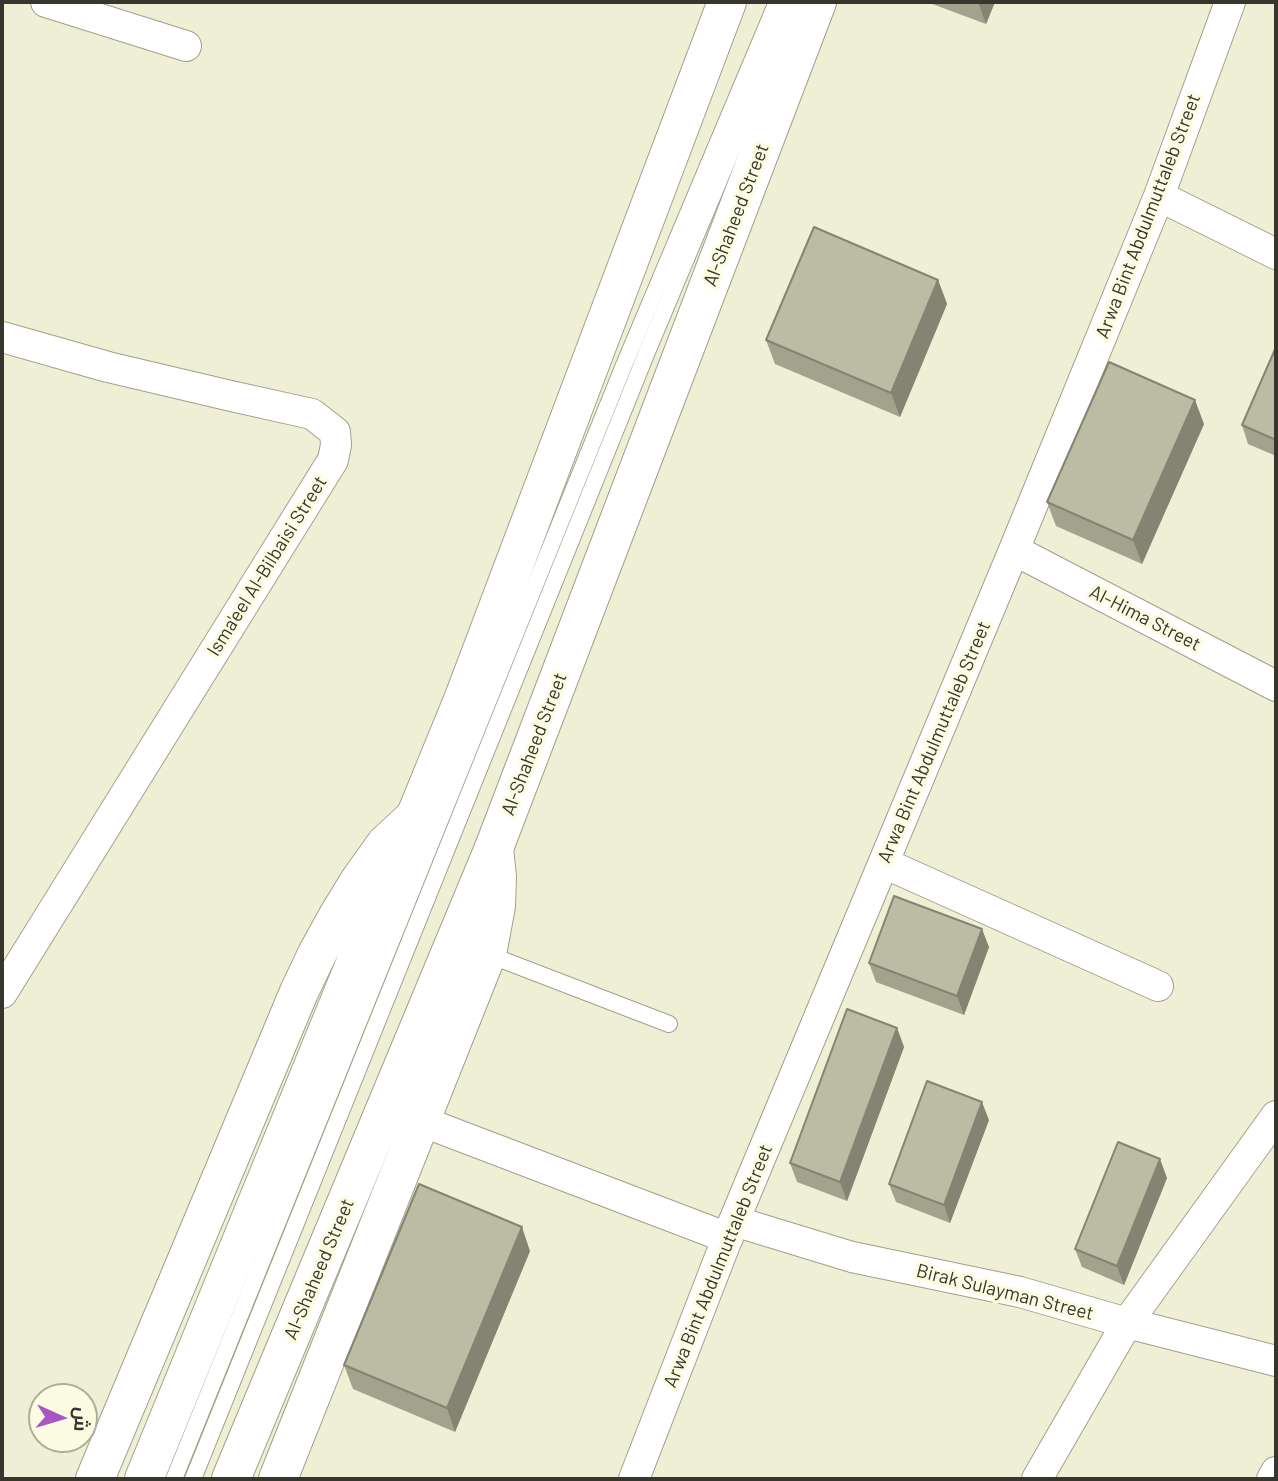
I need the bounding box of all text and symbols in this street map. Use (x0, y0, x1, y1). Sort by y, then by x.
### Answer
street label: Arwa Bint Abdulmuttaleb Street (1091, 90, 1205, 342)
street label: Al-Shaheed Street (698, 141, 774, 289)
street label: Isma'eel Al-Bilbaisi Street (202, 472, 332, 660)
street label: Al-Hima Street (1086, 580, 1204, 656)
street label: Arwa Bint Abdulmuttaleb Street (873, 618, 995, 866)
street label: Al-Shaheed Street (496, 670, 572, 818)
street label: Arwa Bint Abdulmuttaleb Street (659, 1141, 777, 1391)
street label: Al-Shaheed Street (279, 1195, 359, 1343)
street label: Birak Sulayman Street (914, 1259, 1096, 1325)
north arrow (28, 1383, 98, 1453)
text: ش (70, 1406, 95, 1432)

